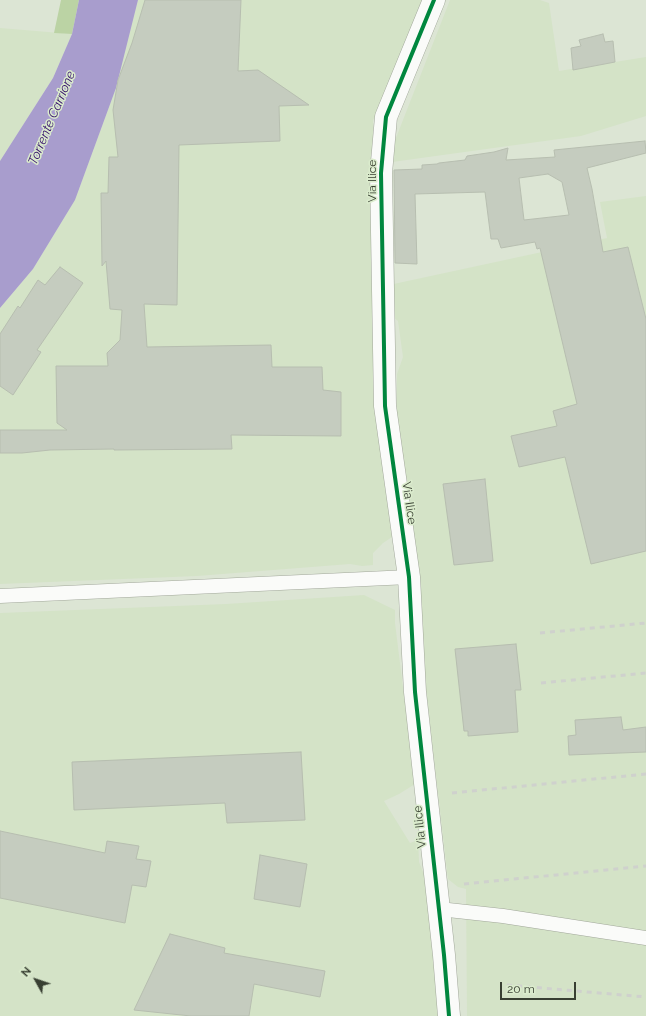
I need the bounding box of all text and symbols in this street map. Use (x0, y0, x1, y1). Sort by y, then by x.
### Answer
water label: Torrente Carrione (25, 69, 79, 167)
street label: Via Ilice (365, 160, 379, 202)
street label: Via Ilice (399, 481, 419, 525)
street label: Via Ilice (411, 805, 429, 849)
north arrow (16, 960, 56, 1000)
text: N (19, 965, 34, 979)
scale bar (502, 974, 578, 1000)
text: 20 m (507, 982, 535, 996)

